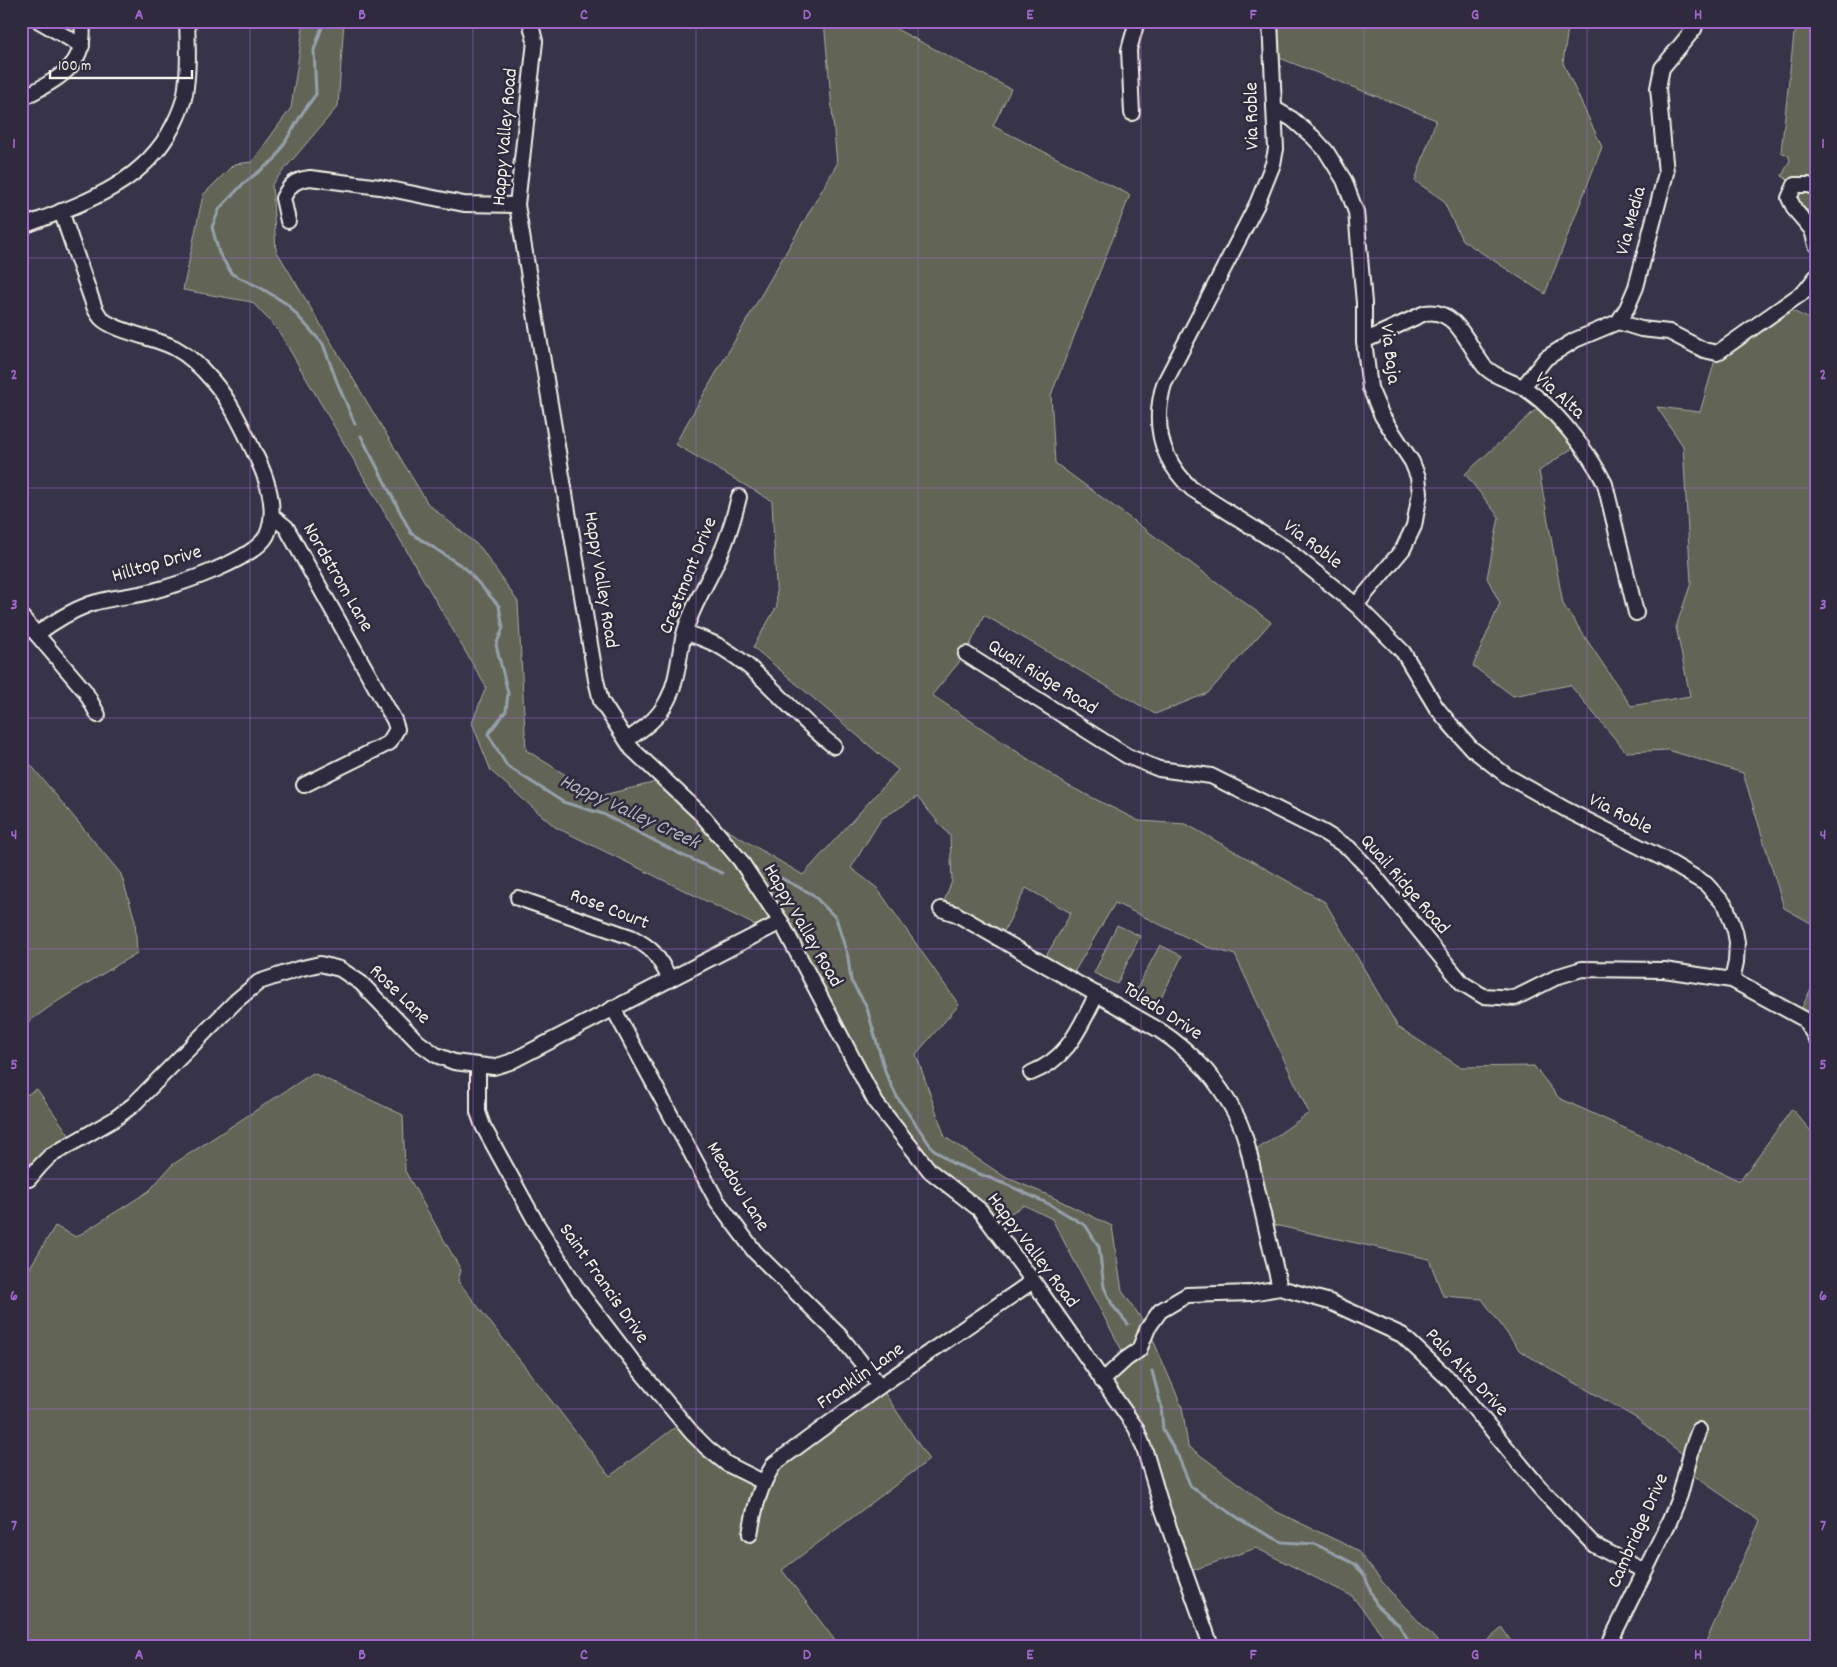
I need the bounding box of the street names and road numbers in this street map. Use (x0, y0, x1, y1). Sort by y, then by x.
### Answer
street label: Happy Valley Road (486, 67, 526, 207)
street label: Via Roble (1238, 82, 1268, 150)
street label: Via Media (1609, 183, 1655, 259)
street label: Via Baja (1371, 322, 1407, 386)
street label: Via Alta (1527, 366, 1591, 427)
street label: Happy Valley Road (575, 510, 625, 650)
street label: Crestmont Drive (653, 513, 725, 639)
street label: Via Roble (1276, 513, 1348, 577)
street label: Nordstrom Lane (294, 518, 380, 638)
street label: Hilltop Drive (109, 539, 205, 591)
street label: Quail Ridge Road (982, 633, 1102, 723)
street label: Via Roble (1583, 787, 1657, 843)
street label: Quail Ridge Road (1352, 829, 1456, 941)
street label: Happy Valley Road (755, 859, 849, 993)
street label: Rose Court (565, 882, 653, 938)
street label: Rose Lane (362, 959, 436, 1032)
street label: Toledo Drive (1117, 976, 1208, 1048)
street label: Meadow Lane (698, 1137, 776, 1238)
street label: Happy Valley Road (979, 1187, 1085, 1315)
street label: Saint Francis Drive (551, 1218, 655, 1350)
street label: Palo Alto Drive (1418, 1323, 1514, 1424)
street label: Franklin Lane (812, 1336, 911, 1417)
street label: Cambridge Drive (1601, 1469, 1677, 1593)

